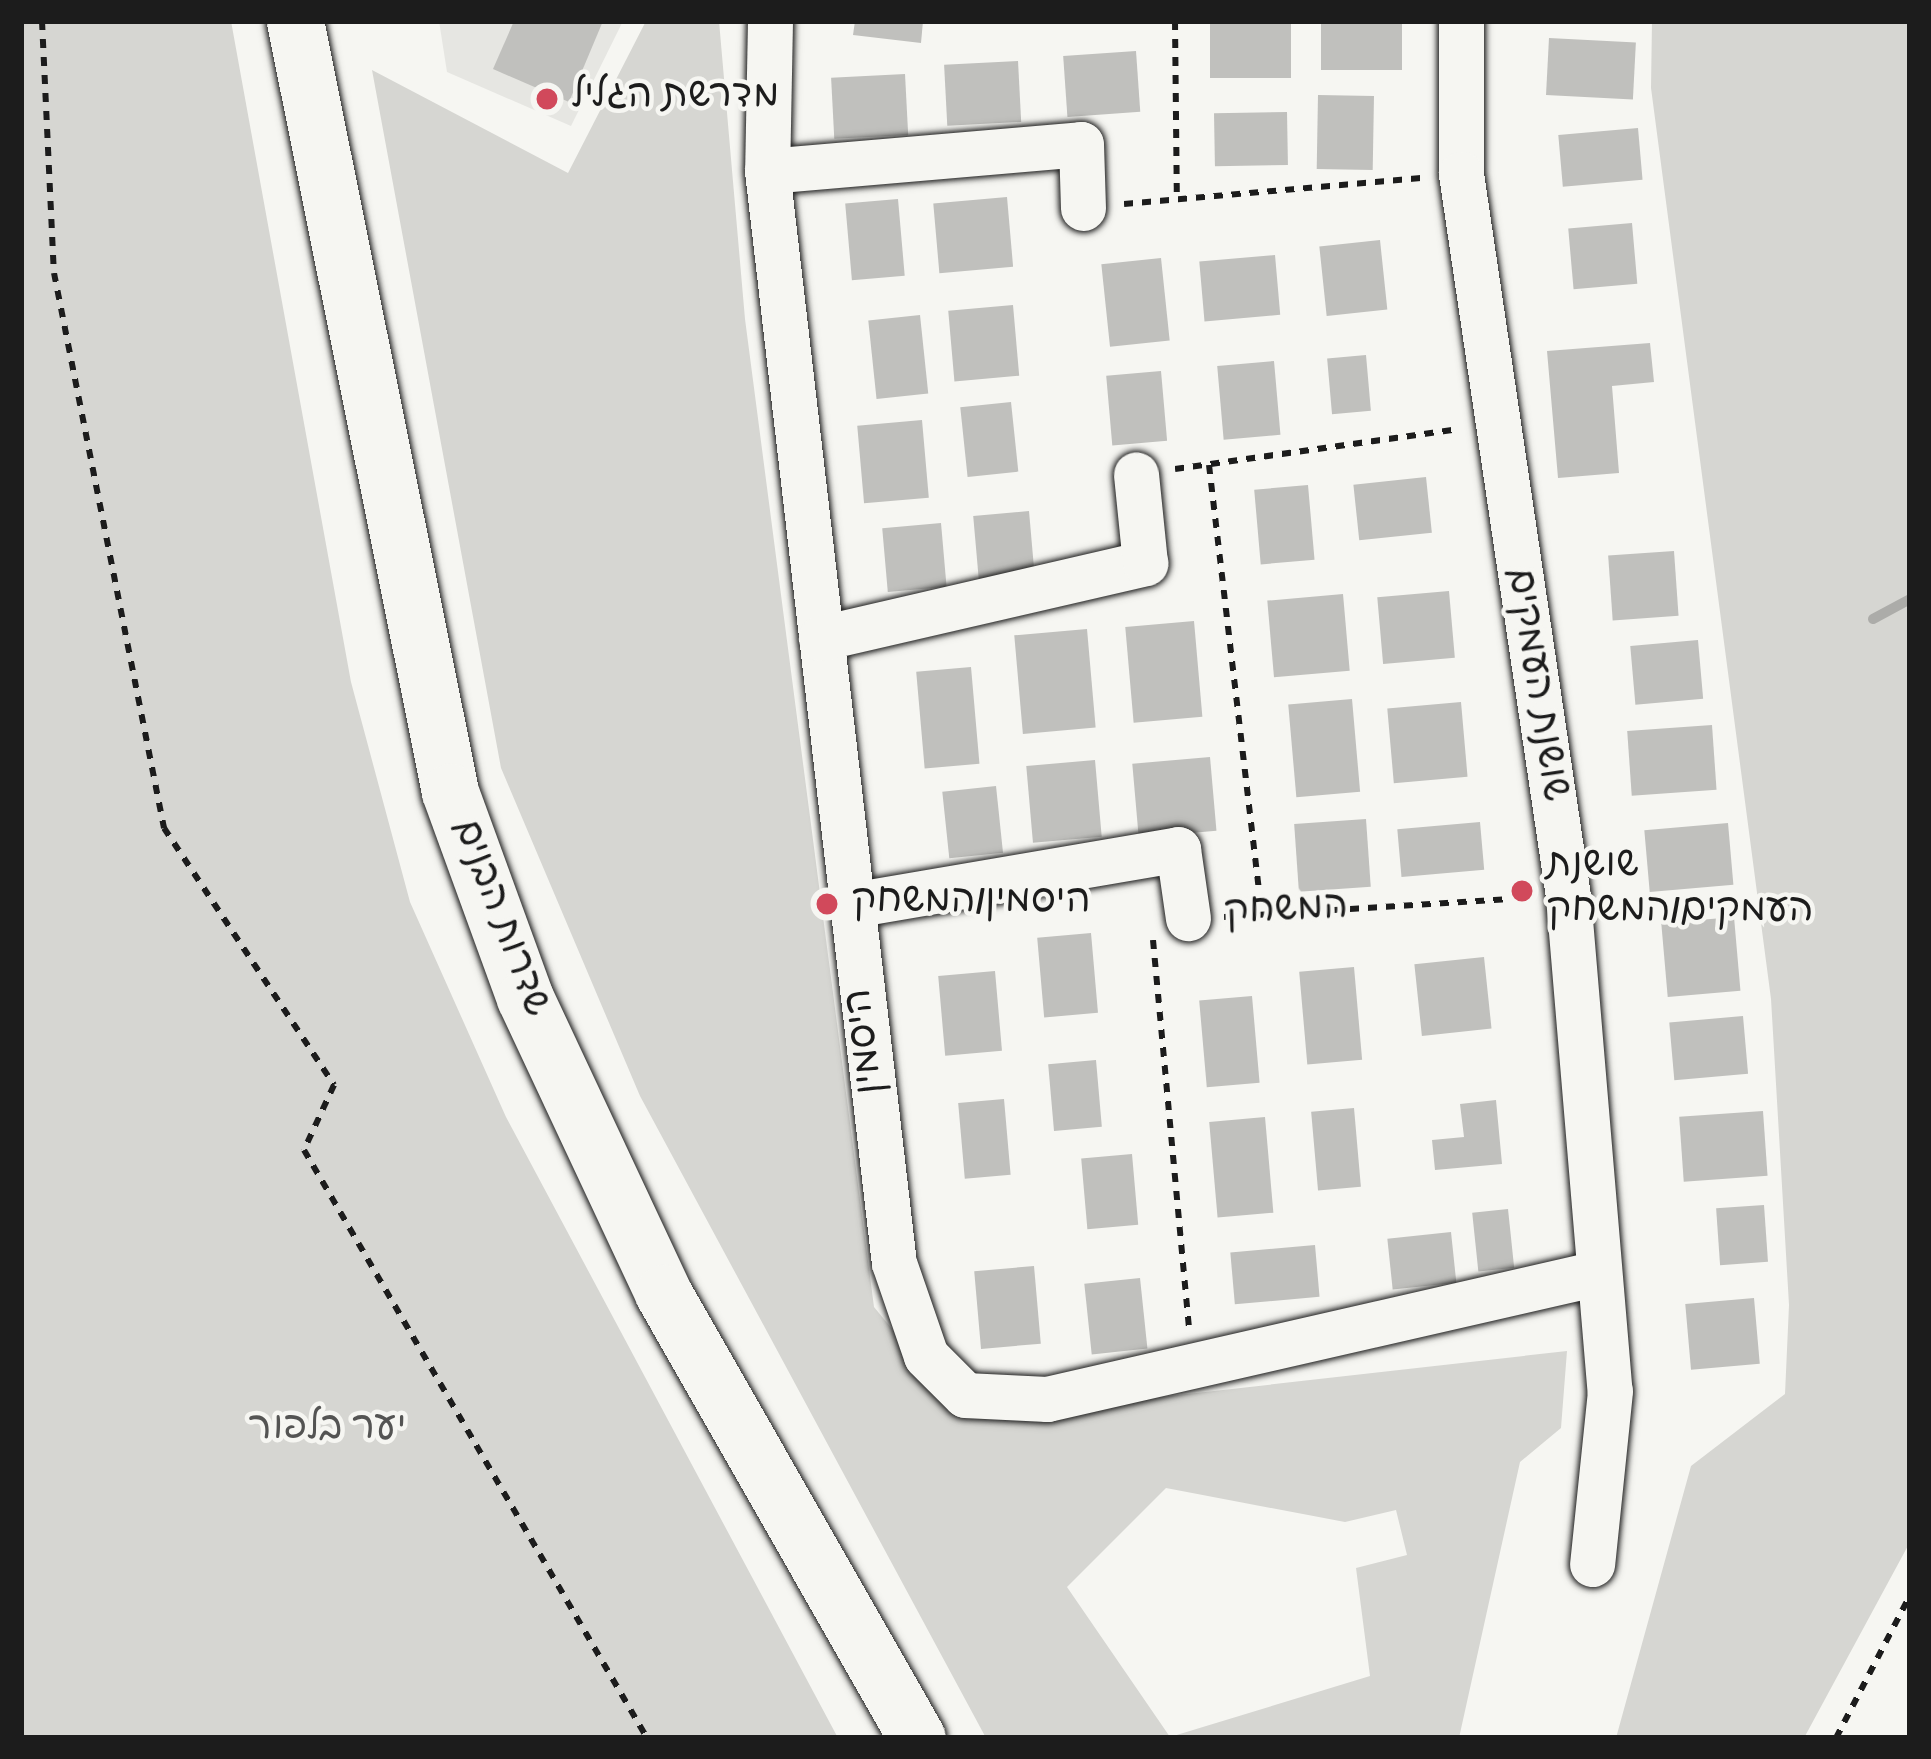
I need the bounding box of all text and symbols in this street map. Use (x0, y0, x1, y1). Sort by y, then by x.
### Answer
place label: מדרשת הגליל (571, 76, 779, 122)
marker: מדרשת הגליל (534, 86, 560, 112)
street label: שושנת העמקים (1492, 565, 1576, 805)
street label: שדרות הבנים (439, 814, 557, 1024)
place label: שושנת העמקים/המשחק (1546, 846, 1814, 937)
marker: שושנת העמקים/המשחק (1509, 878, 1535, 904)
place label: היסמין/המשחק (851, 881, 1091, 927)
street label: המשחק (1223, 886, 1349, 940)
marker: היסמין/המשחק (814, 891, 840, 917)
street label: היסמין (838, 986, 898, 1096)
park label: יער בלפור (248, 1408, 406, 1454)

